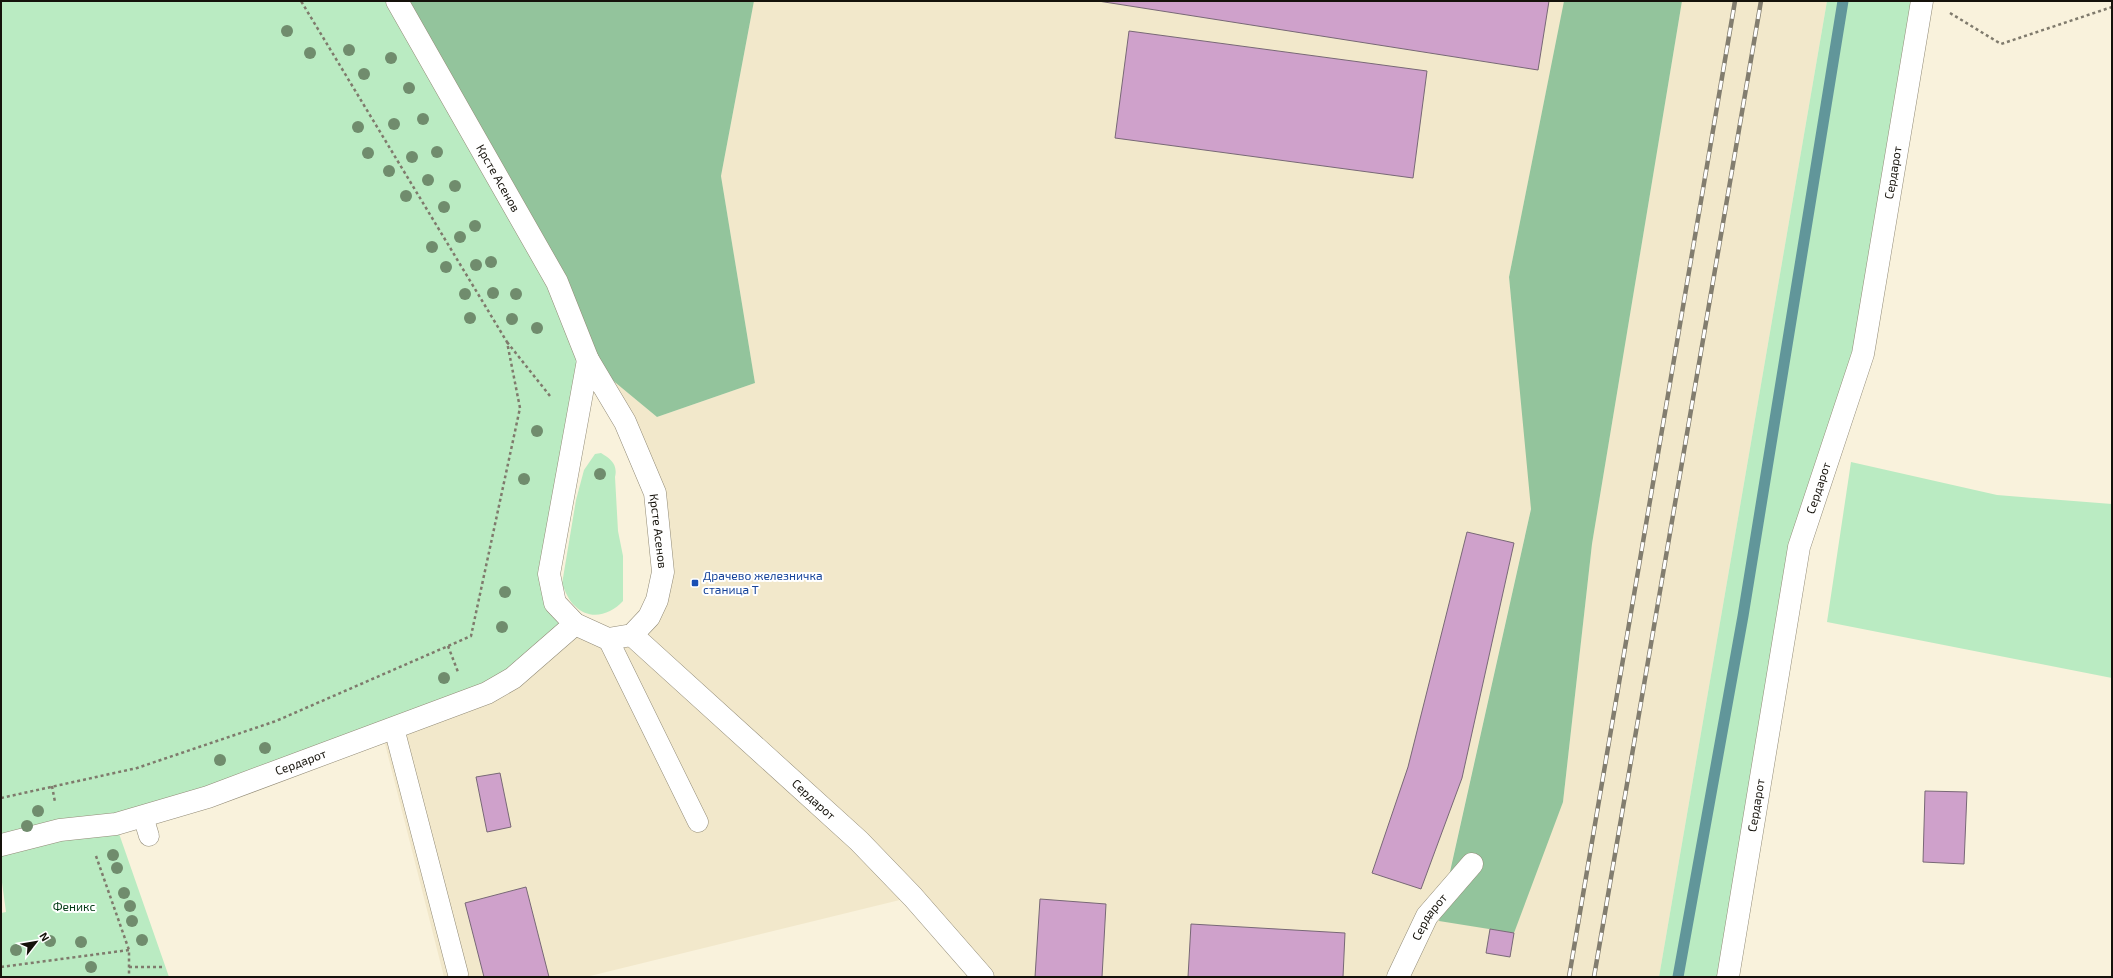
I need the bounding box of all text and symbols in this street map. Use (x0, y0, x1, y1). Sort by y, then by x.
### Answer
street label: Крсте Асенов (474, 142, 524, 214)
street label: Сердарот (1881, 145, 1904, 200)
street label: Сердарот (1803, 460, 1833, 515)
street label: Крсте Асенов (647, 493, 671, 569)
place label: Драчево железничка станица Т (703, 568, 823, 596)
marker: Драчево железничка станица Т (690, 578, 700, 588)
street label: Сердарот (273, 746, 328, 777)
street label: Сердарот (790, 776, 839, 822)
street label: Сердарот (1744, 777, 1767, 833)
street label: Сердарот (1408, 890, 1449, 942)
park label: Феникс (53, 899, 95, 913)
north arrow (16, 922, 56, 962)
text: N (37, 930, 53, 943)

